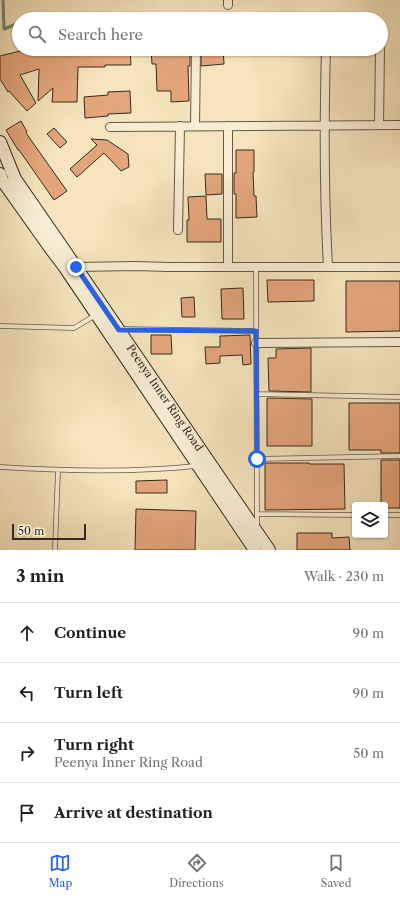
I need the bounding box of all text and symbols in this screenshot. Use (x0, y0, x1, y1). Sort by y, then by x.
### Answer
search box (12, 12, 388, 56)
icon: search (26, 23, 48, 45)
text: Search here (58, 25, 143, 44)
route end (67, 258, 85, 276)
street label: Peenya Inner Ring Road (124, 342, 206, 454)
route start (248, 450, 266, 468)
map controls (352, 502, 388, 538)
button: layers (352, 502, 388, 538)
scale bar (12, 522, 86, 541)
text: 50 m (18, 524, 44, 538)
text: 3 min (16, 566, 65, 586)
text: Walk · 230 m (304, 568, 384, 584)
icon: ahead (16, 622, 38, 644)
text: Continue (54, 623, 126, 642)
text: 90 m (353, 625, 384, 641)
icon: left (16, 682, 38, 704)
text: Turn left (54, 683, 123, 702)
text: 90 m (353, 685, 384, 701)
text: Turn right (54, 735, 134, 754)
icon: right (16, 742, 38, 764)
text: 50 m (353, 745, 384, 761)
text: Peenya Inner Ring Road (54, 754, 203, 770)
icon: arrive (16, 802, 38, 824)
text: Arrive at destination (54, 803, 213, 822)
tab: Map (49, 852, 72, 890)
tab: Directions (169, 852, 224, 890)
tab: Saved (321, 852, 351, 890)

